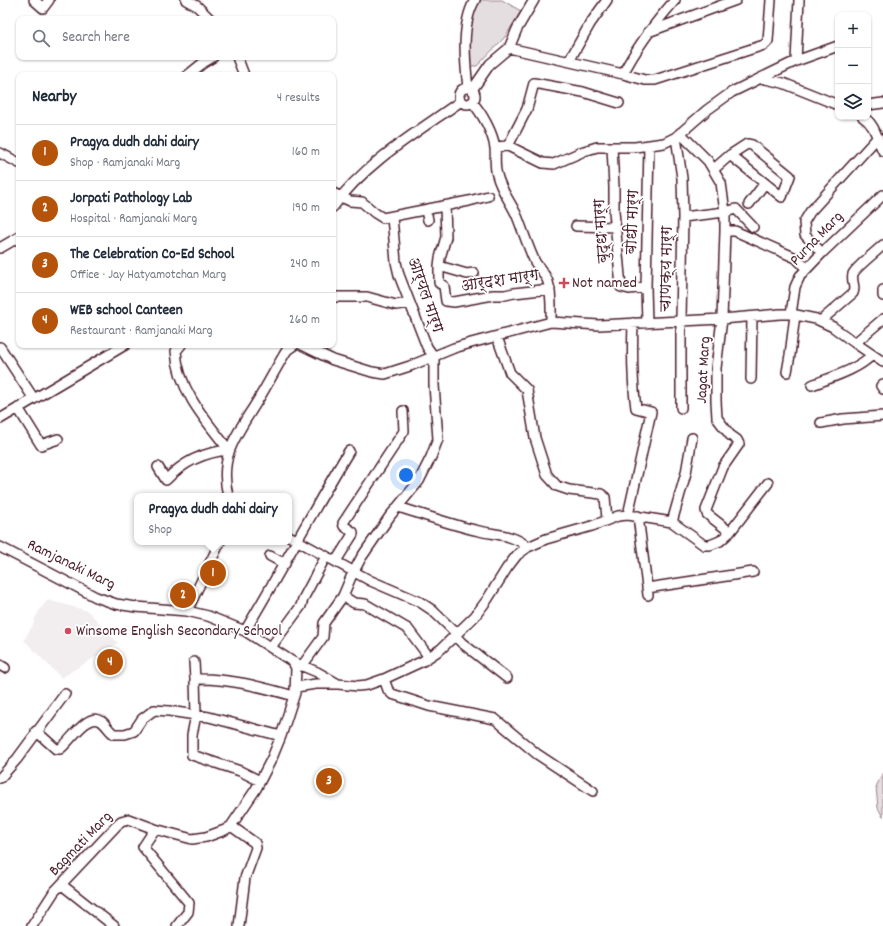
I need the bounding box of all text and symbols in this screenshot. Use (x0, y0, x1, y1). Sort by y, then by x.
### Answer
map controls (835, 12, 871, 120)
button: + (835, 12, 871, 48)
search box (16, 16, 336, 60)
icon: search (30, 27, 52, 49)
text: Search here (62, 27, 130, 49)
button: − (835, 48, 871, 84)
button: layers (835, 84, 871, 120)
text: Nearby (32, 86, 76, 110)
text: 4 results (277, 89, 320, 108)
text: Pragya dudh dahi dairy (70, 132, 199, 154)
text: 1 (44, 143, 46, 162)
text: 160 m (292, 143, 320, 162)
text: Shop · Ramjanaki Marg (70, 154, 180, 173)
text: Jorpati Pathology Lab (70, 188, 192, 210)
street label: बोधी मार्ग (620, 188, 646, 256)
street label: बुद्ध मार्ग (588, 197, 616, 265)
text: 2 (42, 199, 48, 218)
text: 190 m (292, 199, 320, 218)
street label: Purna Marg (785, 206, 849, 272)
text: Hospital · Ramjanaki Marg (70, 210, 197, 229)
street label: चाणक्य मार्ग (655, 225, 679, 312)
text: The Celebration Co-Ed School (70, 244, 234, 266)
street label: आर्यल मार्ग (401, 254, 449, 337)
text: 3 (42, 255, 48, 274)
text: 240 m (290, 255, 320, 274)
street label: आर्दश मार्ग (460, 264, 541, 298)
text: Office · Jay Hatyamotchan Marg (70, 266, 226, 285)
place label: Not named (572, 272, 637, 295)
marker: Not named (559, 278, 569, 288)
text: WEB school Canteen (70, 300, 183, 322)
text: 4 (42, 311, 48, 330)
text: 260 m (289, 311, 320, 330)
text: Restaurant · Ramjanaki Marg (70, 322, 213, 341)
street label: Jagat Marg (691, 336, 717, 404)
your location (396, 465, 416, 485)
popup (134, 493, 292, 545)
text: Pragya dudh dahi dairy (149, 499, 277, 521)
text: Shop (149, 521, 172, 540)
street label: Ramjanaki Marg (23, 534, 119, 596)
pin: 1 (200, 558, 226, 588)
pin: 2 (170, 580, 196, 610)
place label: Winsome English Secondary School (76, 620, 282, 643)
marker: Winsome English Secondary School (63, 626, 73, 636)
pin: 4 (97, 647, 123, 677)
pin: 3 (316, 766, 342, 796)
street label: Bagmati Marg (44, 806, 118, 882)

